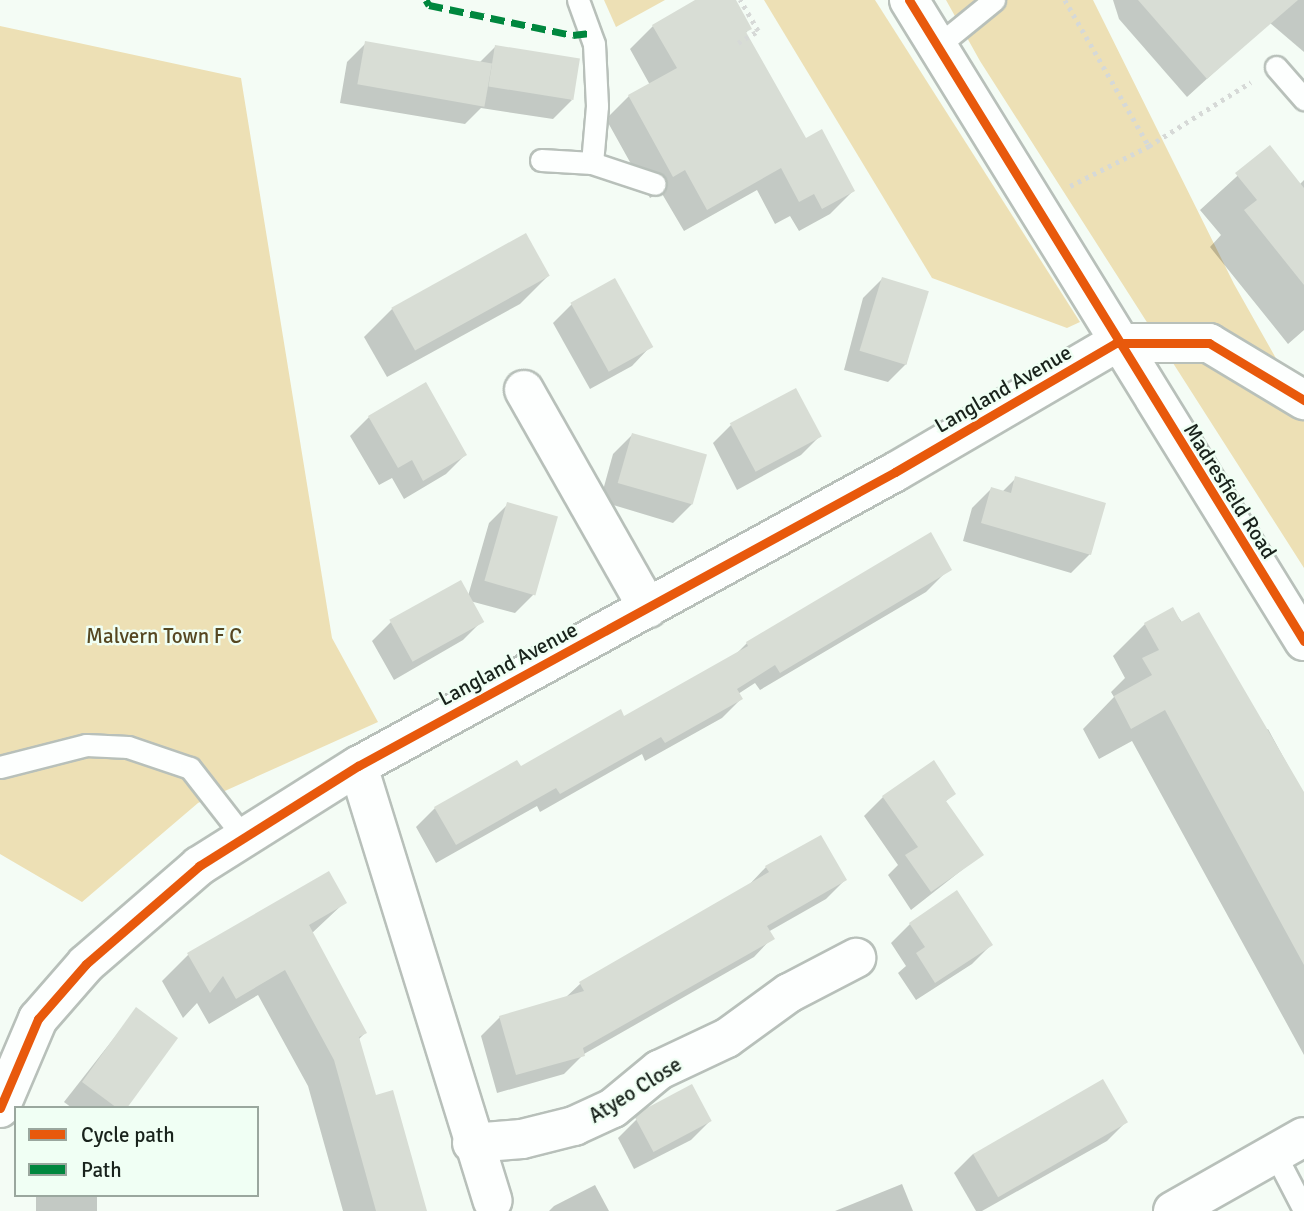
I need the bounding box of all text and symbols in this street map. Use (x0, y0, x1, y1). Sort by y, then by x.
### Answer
street label: Langland Avenue (930, 340, 1076, 438)
street label: Madresfield Road (1178, 419, 1282, 563)
street label: Langland Avenue (434, 617, 582, 711)
park label: Malvern Town F C (86, 623, 242, 649)
street label: Atyeo Close (584, 1052, 686, 1128)
legend (14, 1106, 259, 1197)
text: Cycle path (81, 1122, 175, 1148)
text: Path (81, 1157, 122, 1183)

